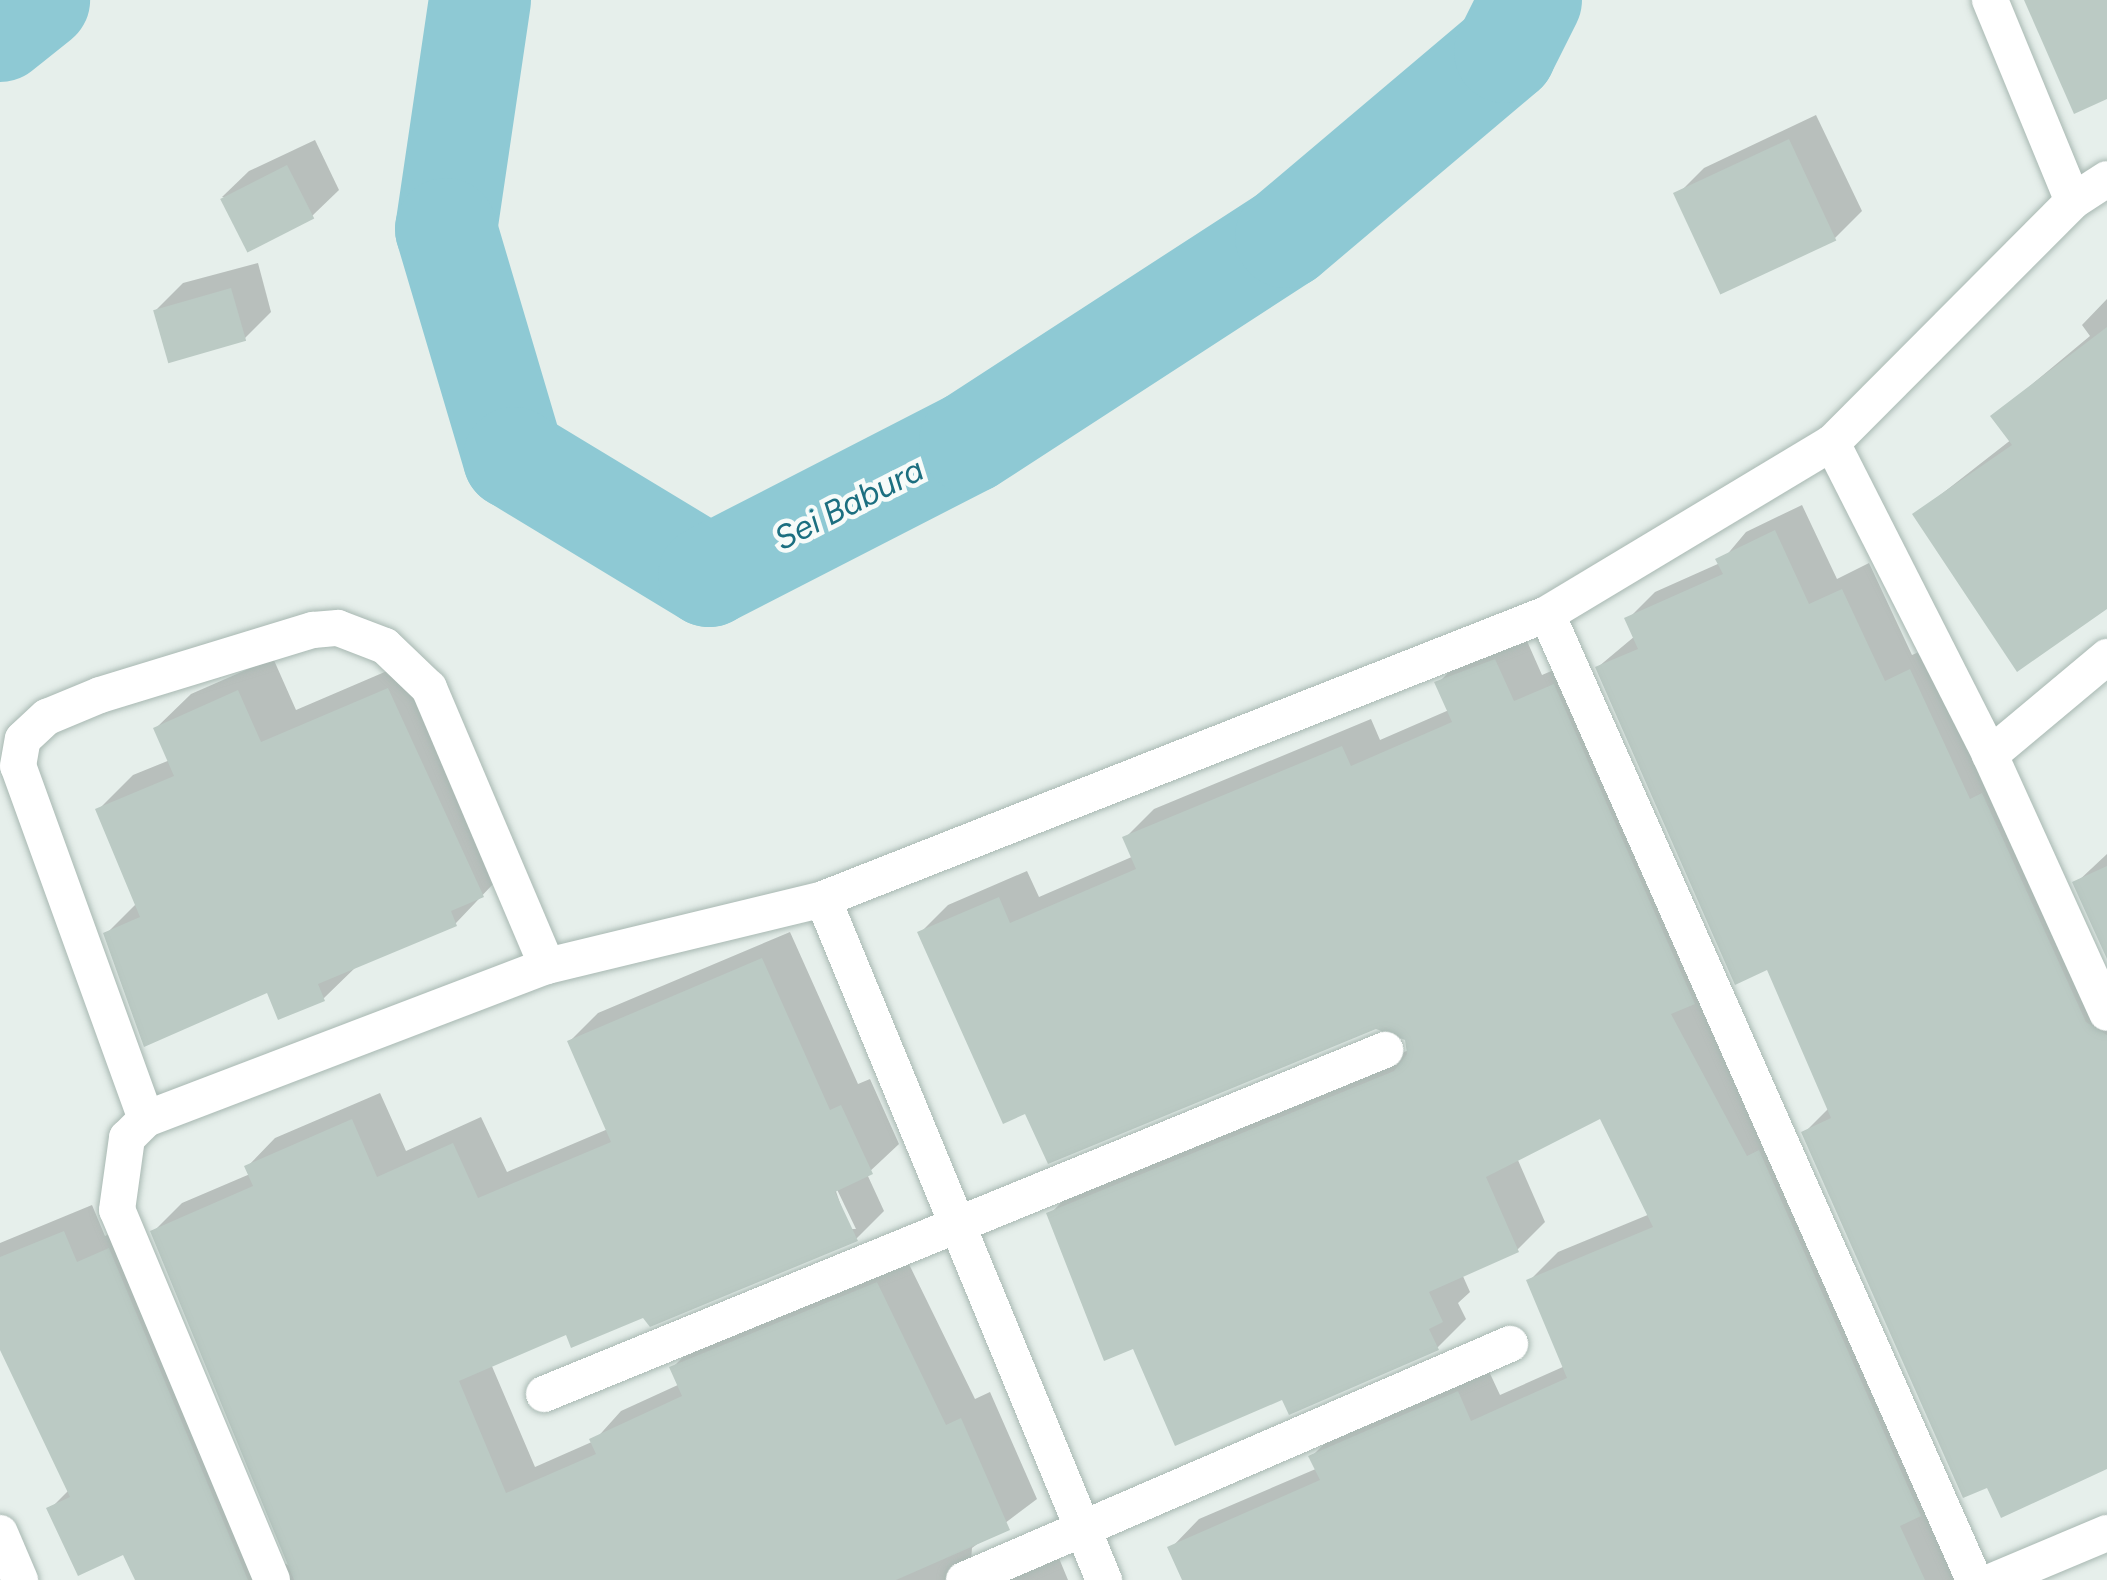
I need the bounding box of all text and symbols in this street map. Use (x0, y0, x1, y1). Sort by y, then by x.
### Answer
water label: Sei Babura (768, 450, 930, 558)

